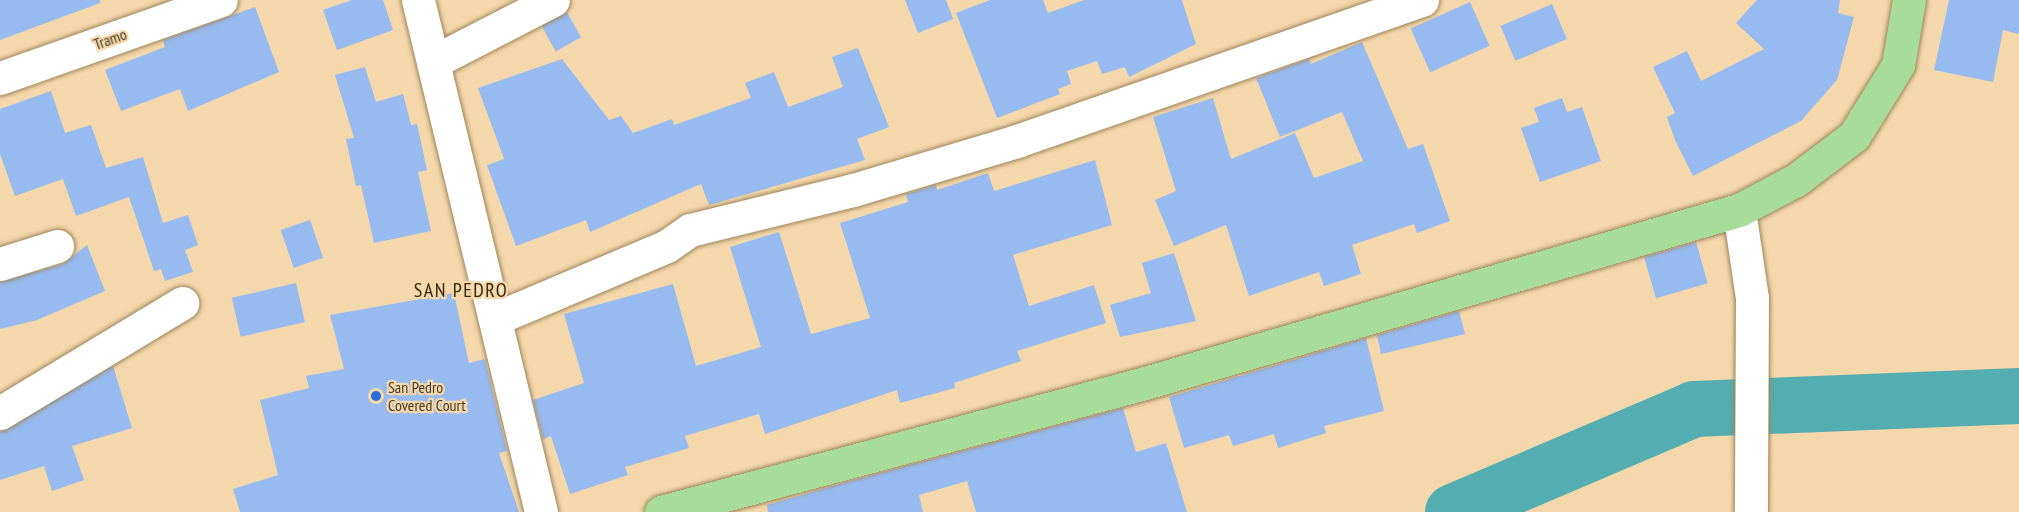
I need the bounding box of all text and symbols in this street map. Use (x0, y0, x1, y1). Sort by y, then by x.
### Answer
street label: Tramo (91, 24, 129, 54)
district label: SAN PEDRO (414, 278, 508, 302)
place label: San Pedro Covered Court (388, 377, 466, 415)
marker: San Pedro Covered Court (369, 389, 383, 403)

